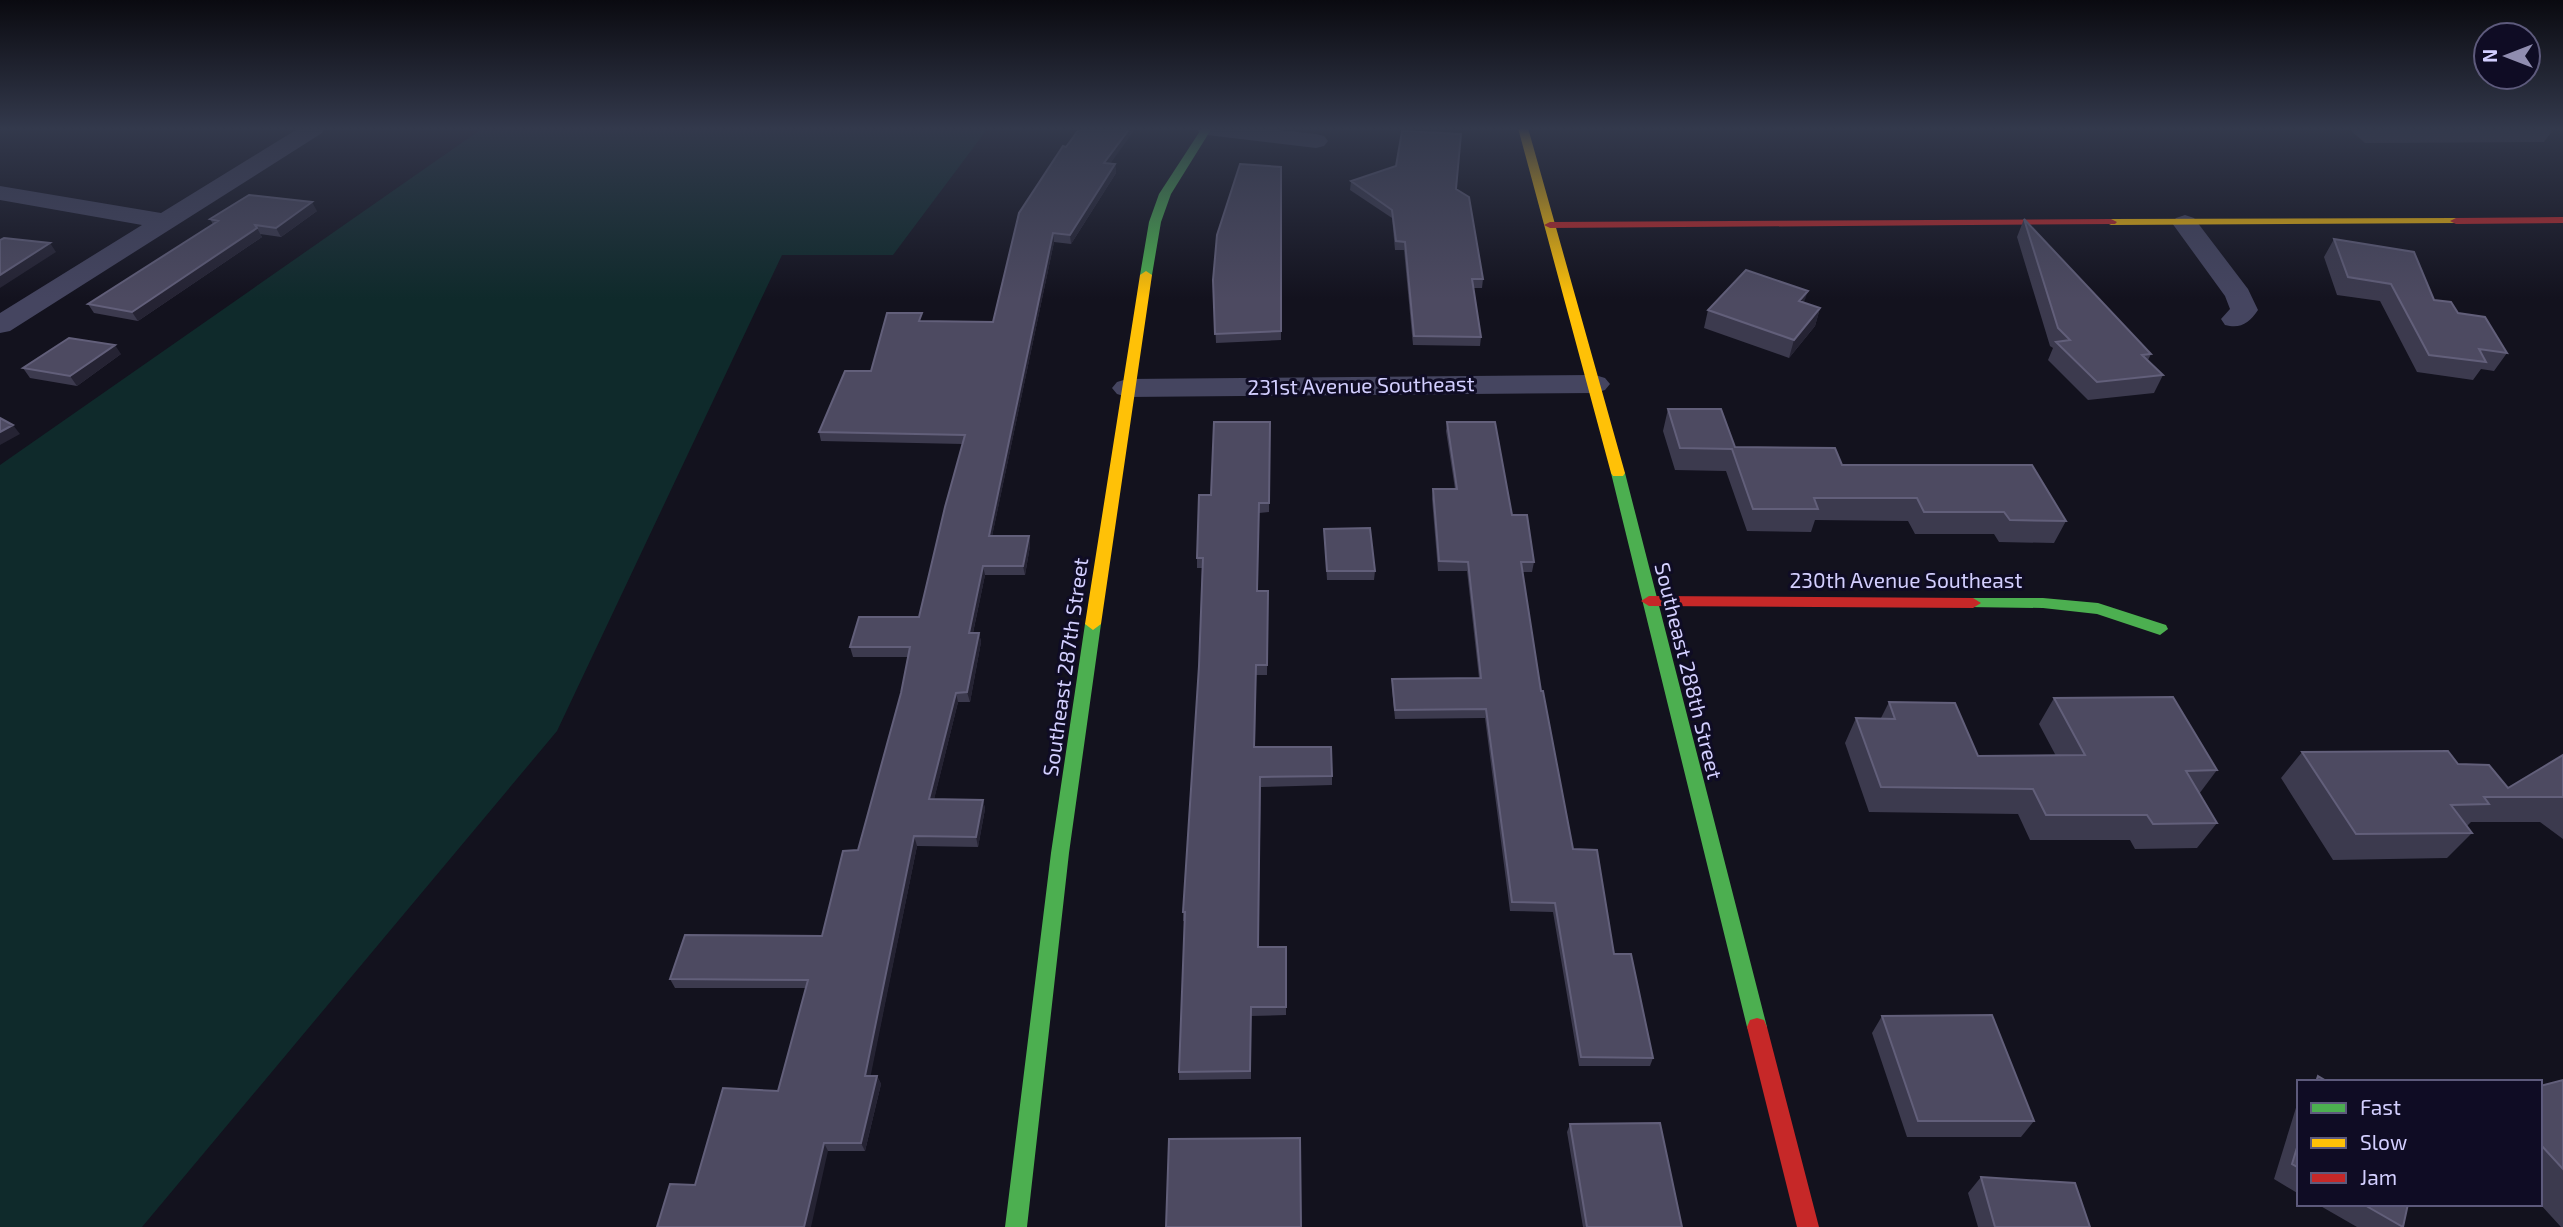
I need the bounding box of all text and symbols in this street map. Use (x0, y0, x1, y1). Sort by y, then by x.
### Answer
north arrow (2472, 21, 2542, 91)
text: N (2478, 49, 2501, 63)
street label: 231st Avenue Southeast (1247, 370, 1475, 399)
street label: Southeast 287th Street (1037, 556, 1092, 778)
street label: Southeast 288th Street (1650, 560, 1729, 782)
street label: 230th Avenue Southeast (1790, 567, 2022, 592)
legend (2297, 1080, 2542, 1206)
text: Fast (2360, 1094, 2401, 1119)
text: Slow (2360, 1129, 2407, 1154)
text: Jam (2360, 1164, 2397, 1189)

